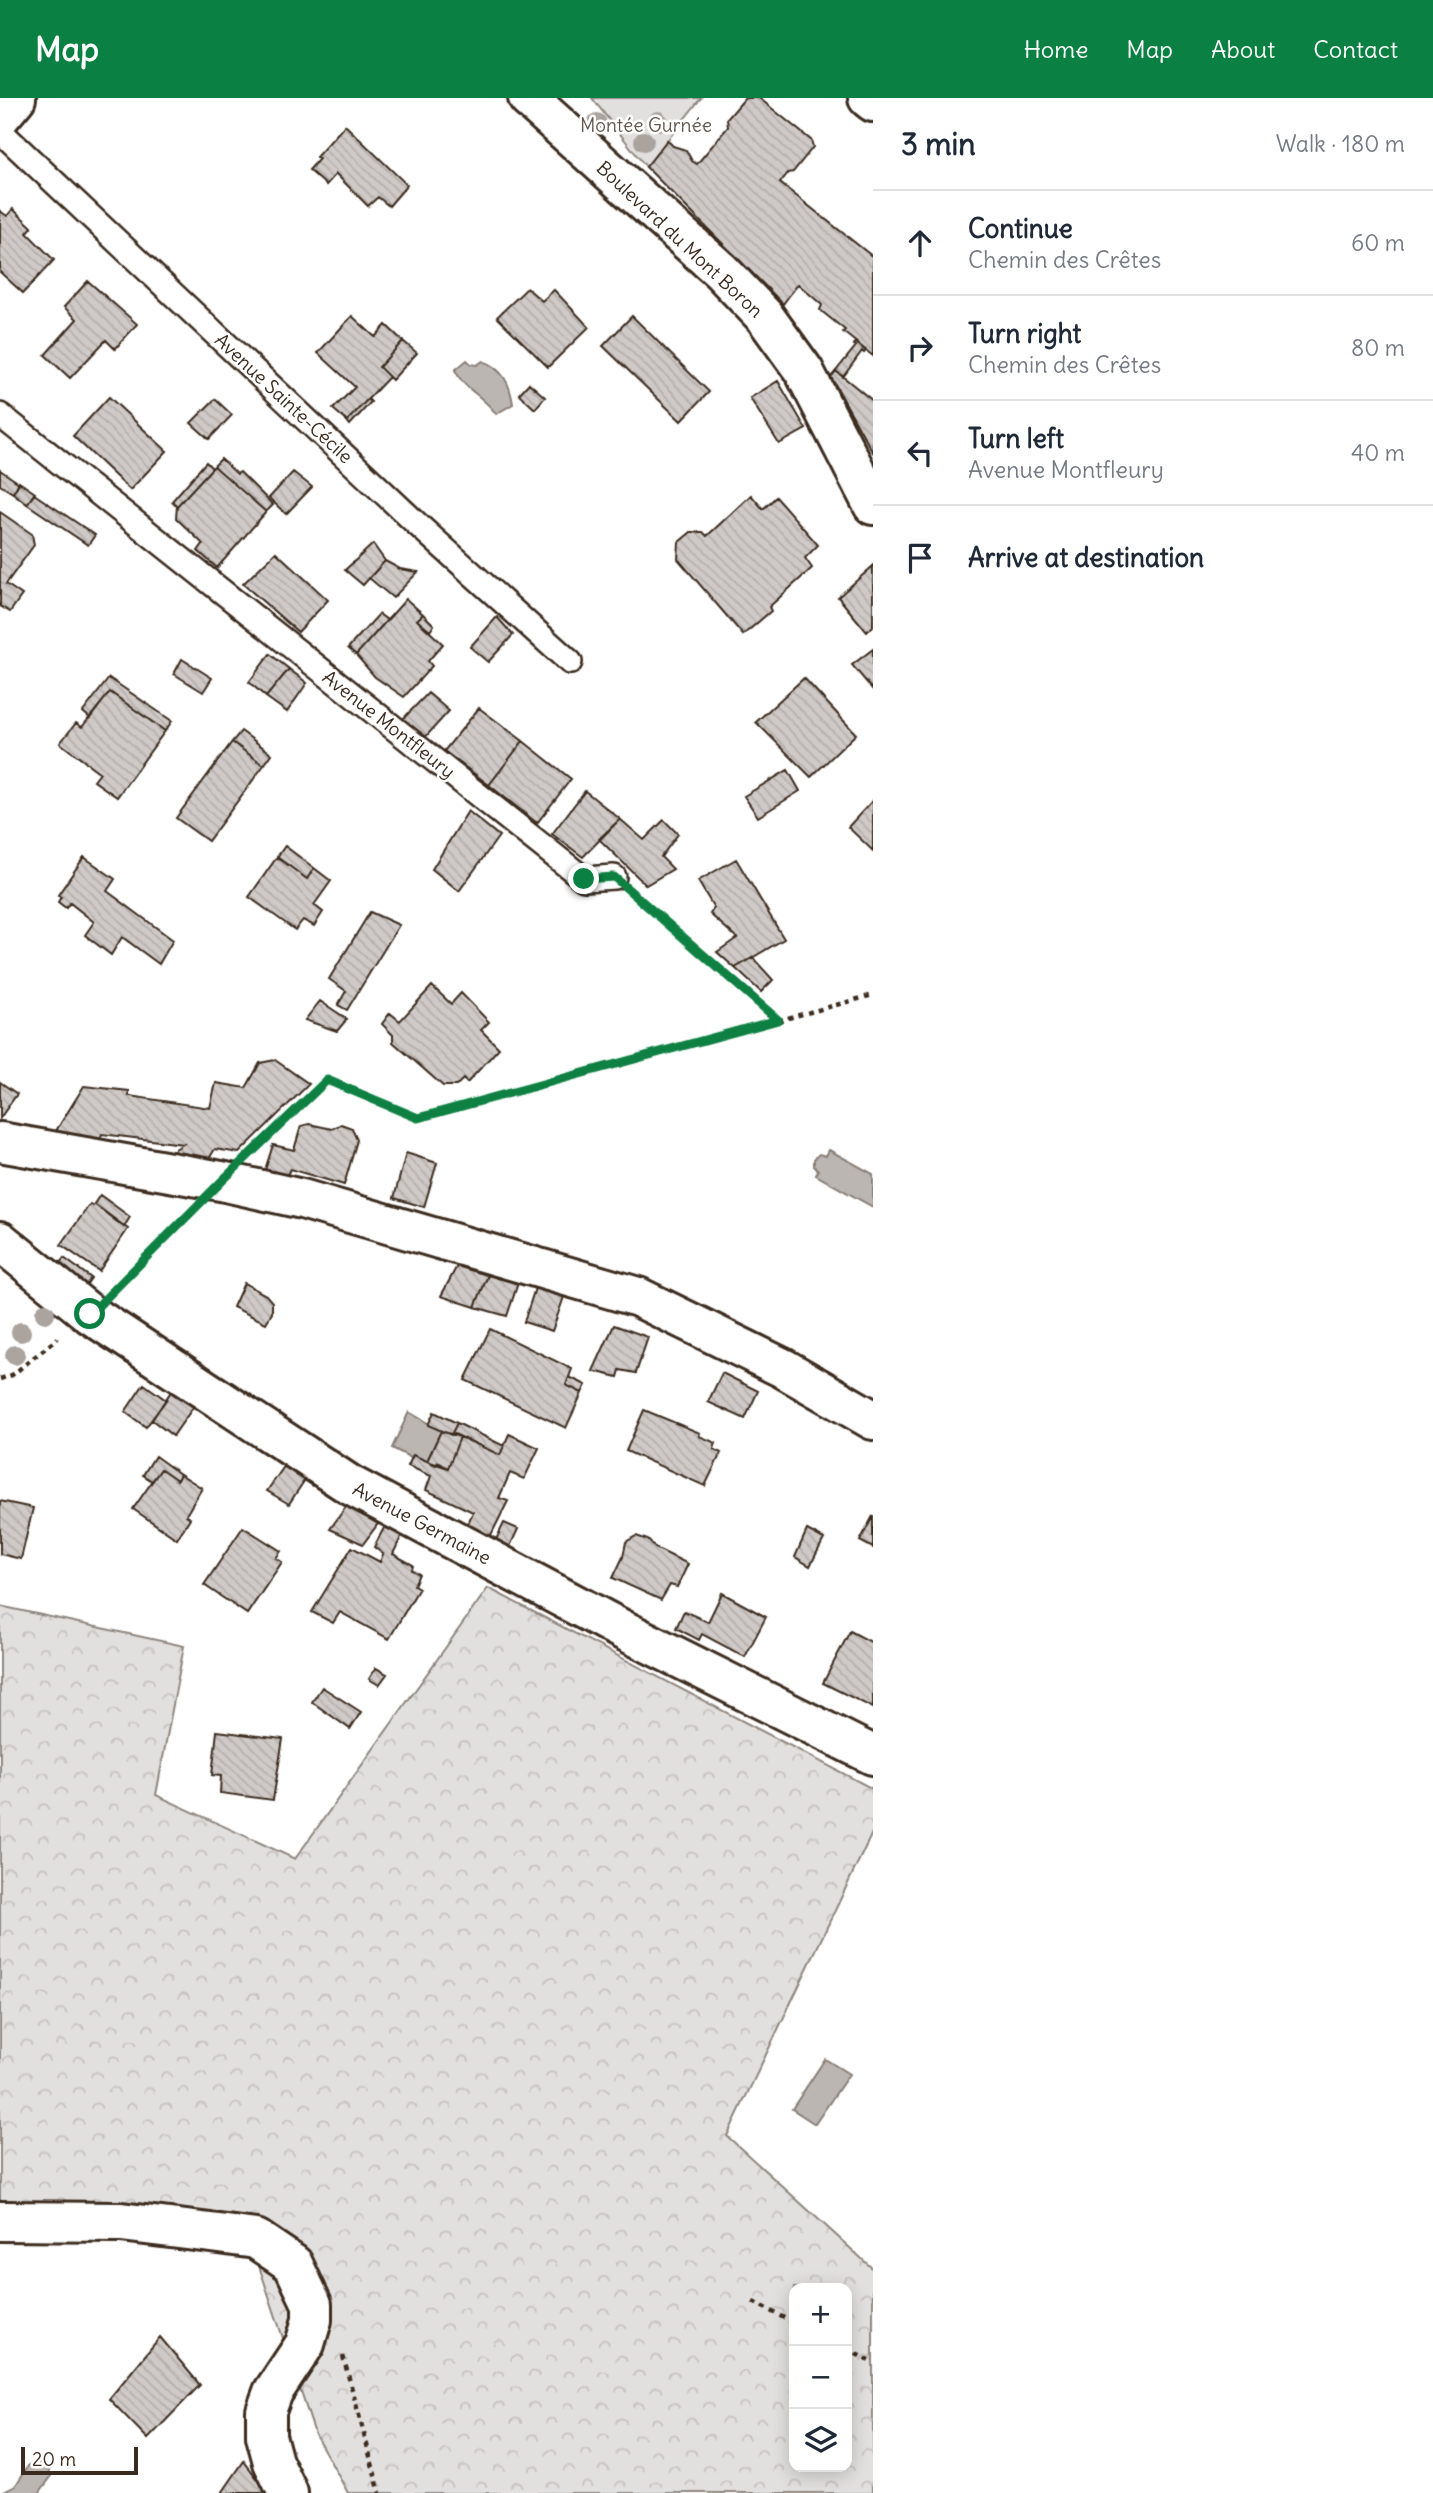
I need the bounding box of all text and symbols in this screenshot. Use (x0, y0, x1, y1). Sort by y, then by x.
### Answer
text: Map (35, 28, 99, 70)
text: Home (1024, 34, 1088, 64)
text: Map (1126, 34, 1173, 64)
text: About (1211, 34, 1275, 64)
text: Contact (1313, 34, 1398, 64)
park label: Montée Gurnée (580, 113, 712, 137)
text: 3 min (901, 125, 976, 163)
text: Walk · 180 m (1276, 129, 1405, 158)
street label: Boulevard du Mont Boron (592, 156, 768, 322)
text: Continue (968, 212, 1073, 245)
icon: ahead (901, 224, 939, 262)
text: 60 m (1351, 228, 1405, 257)
text: Chemin des Crêtes (968, 245, 1161, 274)
text: Turn right (968, 317, 1081, 350)
street label: Avenue Sainte-Cécile (210, 328, 358, 468)
icon: right (901, 329, 939, 367)
text: 80 m (1351, 333, 1405, 362)
text: Chemin des Crêtes (968, 350, 1161, 379)
text: Turn left (968, 422, 1064, 455)
icon: left (901, 434, 939, 472)
text: 40 m (1351, 438, 1405, 467)
text: Avenue Montfleury (968, 455, 1164, 484)
icon: arrive (901, 539, 939, 577)
text: Arrive at destination (968, 541, 1204, 574)
street label: Avenue Montfleury (318, 665, 460, 783)
route end (568, 863, 599, 894)
route start (74, 1298, 105, 1329)
street label: Avenue Germaine (349, 1477, 495, 1569)
map controls (789, 2283, 852, 2472)
button: + (789, 2283, 852, 2346)
button: − (789, 2346, 852, 2409)
button: layers (789, 2409, 852, 2472)
scale bar (21, 2444, 138, 2476)
text: 20 m (32, 2447, 76, 2471)

